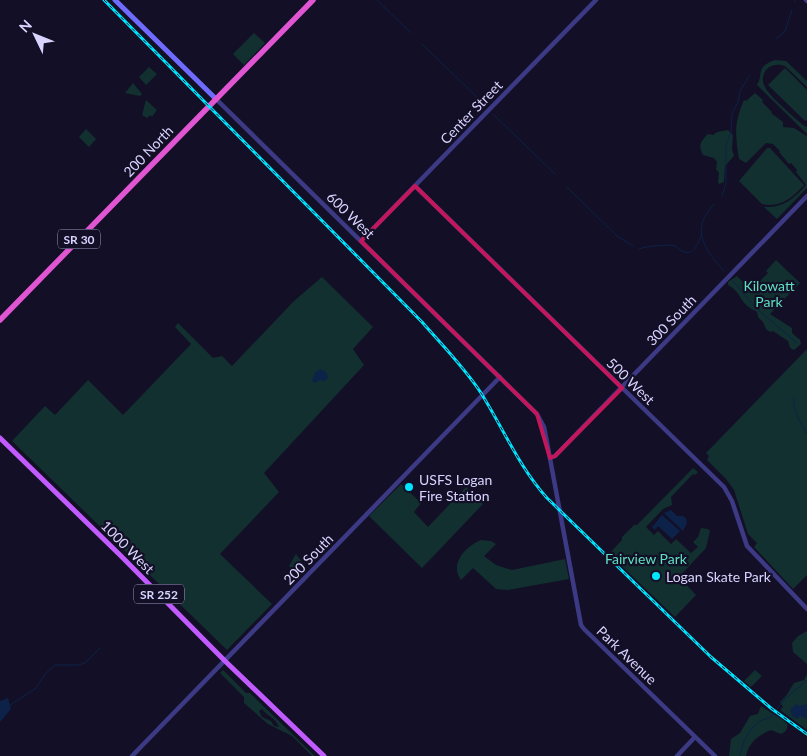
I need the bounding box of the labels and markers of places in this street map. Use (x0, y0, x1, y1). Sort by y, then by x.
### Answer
place label: USFS Logan Fire Station (419, 471, 492, 504)
marker: USFS Logan Fire Station (403, 481, 415, 493)
place label: Logan Skate Park (666, 568, 772, 585)
marker: Logan Skate Park (650, 570, 662, 582)

